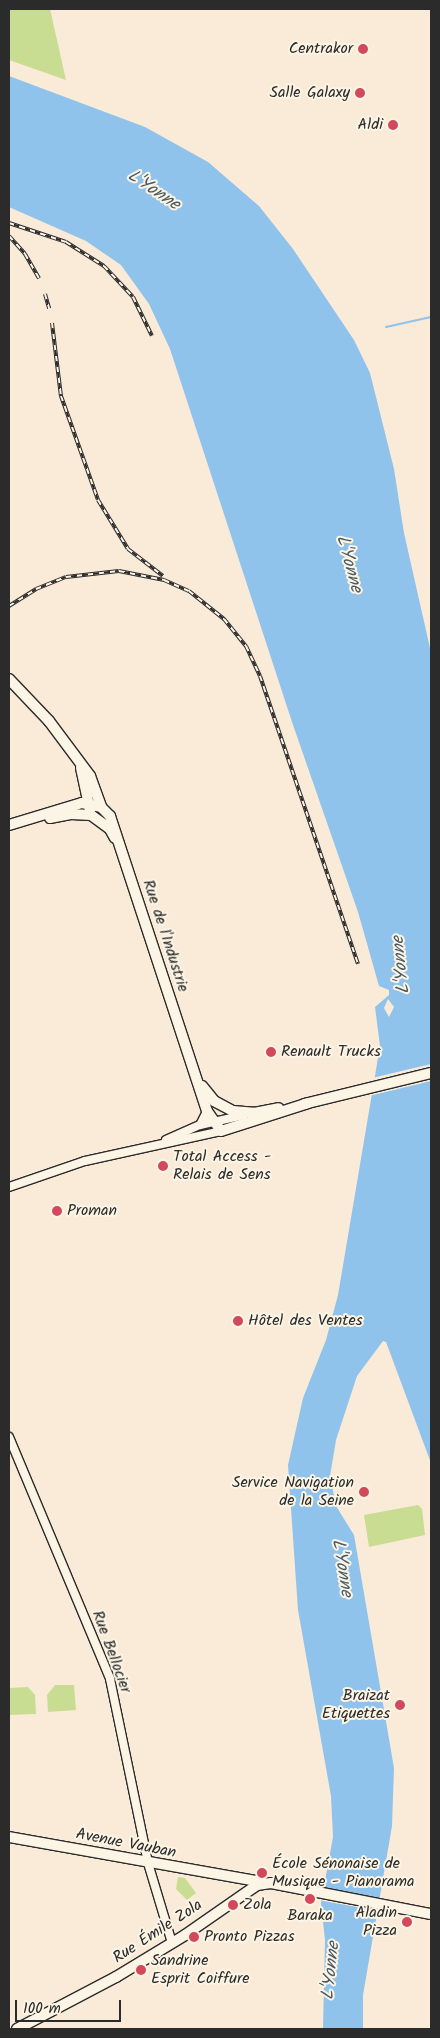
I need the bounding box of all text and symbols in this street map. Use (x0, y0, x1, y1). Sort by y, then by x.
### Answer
place label: Centrakor (289, 39, 353, 59)
marker: Centrakor (357, 43, 369, 55)
place label: Salle Galaxy (270, 83, 350, 103)
marker: Salle Galaxy (354, 87, 366, 99)
place label: Aldi (358, 115, 383, 135)
marker: Aldi (387, 119, 399, 131)
water label: L'Yonne (123, 166, 183, 216)
water label: L'Yonne (330, 533, 366, 595)
street label: Rue de l'Industrie (138, 877, 192, 995)
water label: L'Yonne (388, 935, 416, 995)
place label: Renault Trucks (281, 1042, 381, 1062)
marker: Renault Trucks (265, 1046, 277, 1058)
place label: Total Access - Relais de Sens (173, 1147, 271, 1185)
marker: Total Access - Relais de Sens (157, 1160, 169, 1172)
place label: Proman (67, 1201, 117, 1221)
marker: Proman (51, 1205, 63, 1217)
place label: Hôtel des Ventes (248, 1311, 363, 1331)
marker: Hôtel des Ventes (232, 1315, 244, 1327)
place label: Service Navigation de la Seine (232, 1473, 354, 1511)
marker: Service Navigation de la Seine (358, 1486, 370, 1498)
water label: L'Yonne (326, 1538, 356, 1598)
street label: Rue Bellocier (87, 1608, 135, 1696)
place label: Braizat Etiquettes (322, 1686, 390, 1724)
marker: Braizat Etiquettes (394, 1699, 406, 1711)
street label: Avenue Vauban (74, 1825, 178, 1863)
place label: École Sénonaise de Musique - Pianorama (272, 1854, 414, 1892)
marker: École Sénonaise de Musique - Pianorama (256, 1867, 268, 1879)
marker: Baraka (304, 1893, 316, 1905)
place label: Zola (243, 1895, 272, 1915)
street label: Rue Émile Zola (110, 1896, 206, 1968)
marker: Zola (227, 1899, 239, 1911)
place label: Aladin Pizza (356, 1903, 397, 1941)
place label: Baraka (287, 1906, 333, 1926)
marker: Aladin Pizza (401, 1916, 413, 1928)
place label: Pronto Pizzas (204, 1927, 295, 1947)
marker: Pronto Pizzas (188, 1931, 200, 1943)
water label: L'Yonne (318, 1941, 346, 2001)
place label: Sandrine Esprit Coiffure (151, 1951, 249, 1989)
marker: Sandrine Esprit Coiffure (135, 1964, 147, 1976)
scale bar (18, 1990, 124, 2022)
text: 100 m (23, 1997, 61, 2021)

